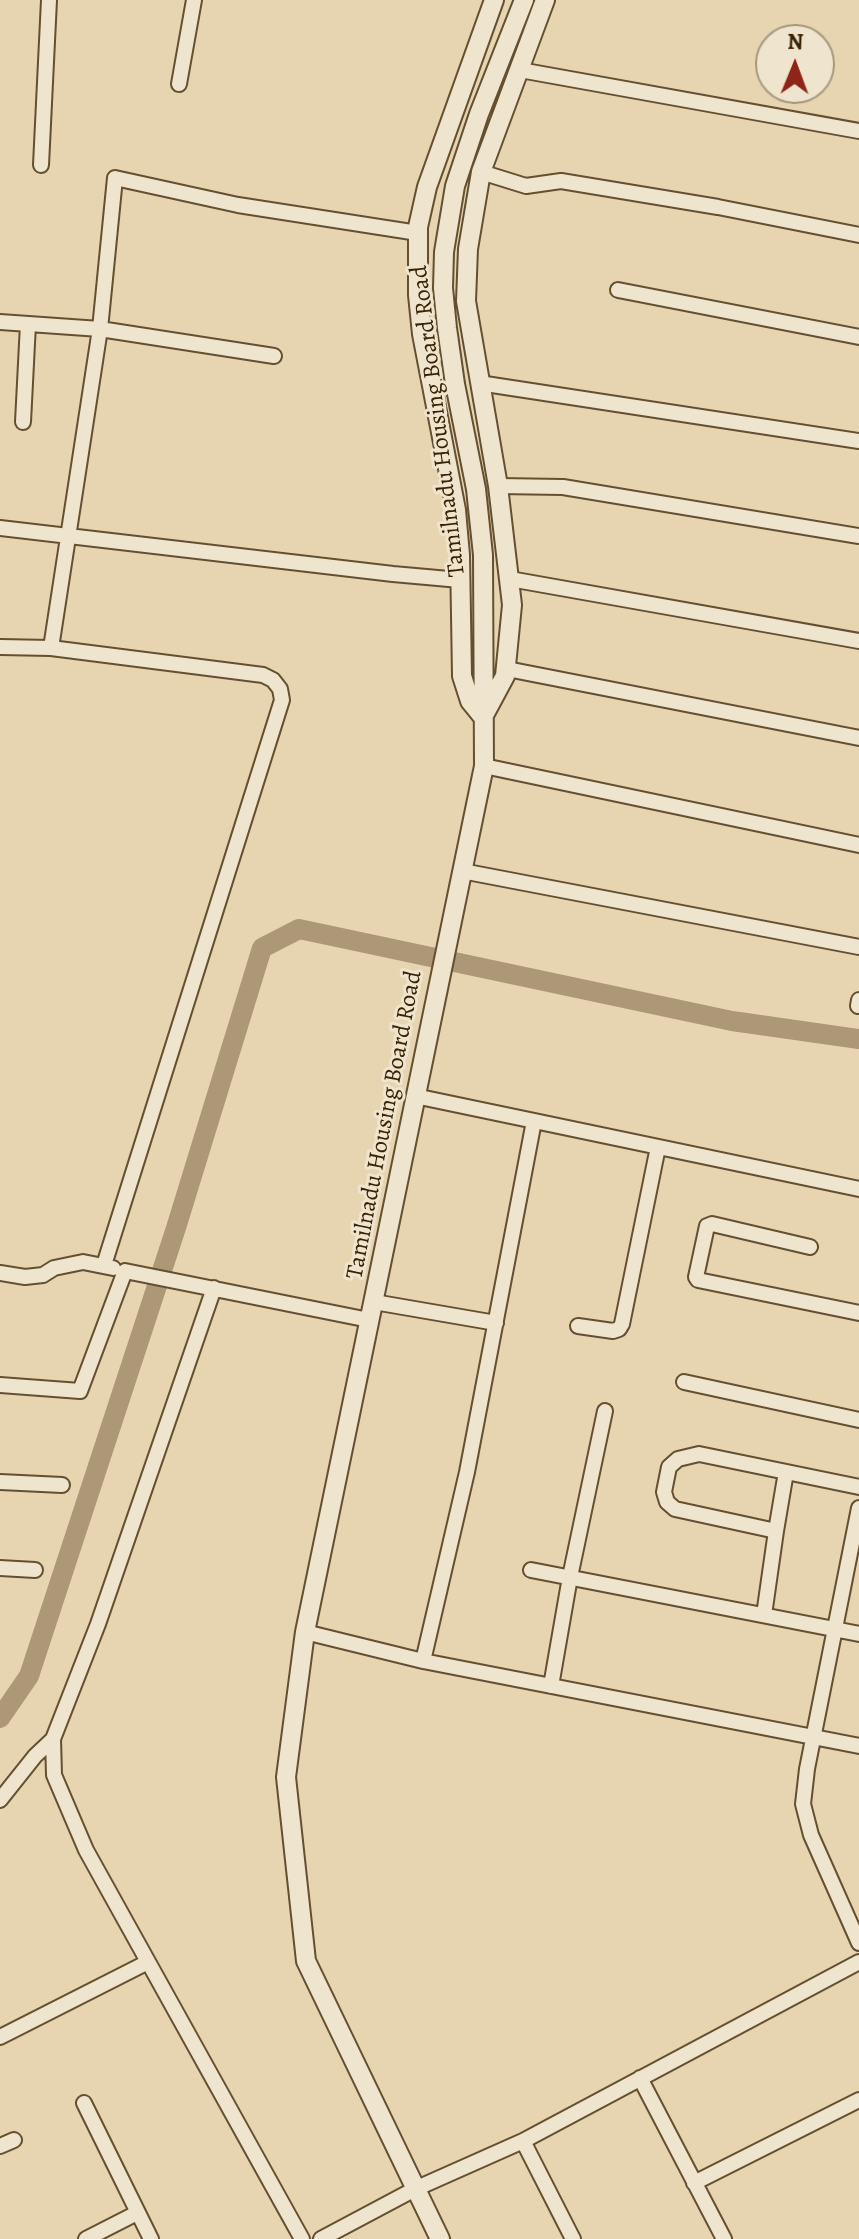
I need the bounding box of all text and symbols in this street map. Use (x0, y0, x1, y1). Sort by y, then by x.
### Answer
north arrow (755, 24, 835, 104)
text: N (787, 27, 804, 57)
street label: Tamilnadu Housing Board Road (406, 264, 472, 578)
street label: Tamilnadu Housing Board Road (341, 968, 429, 1282)

